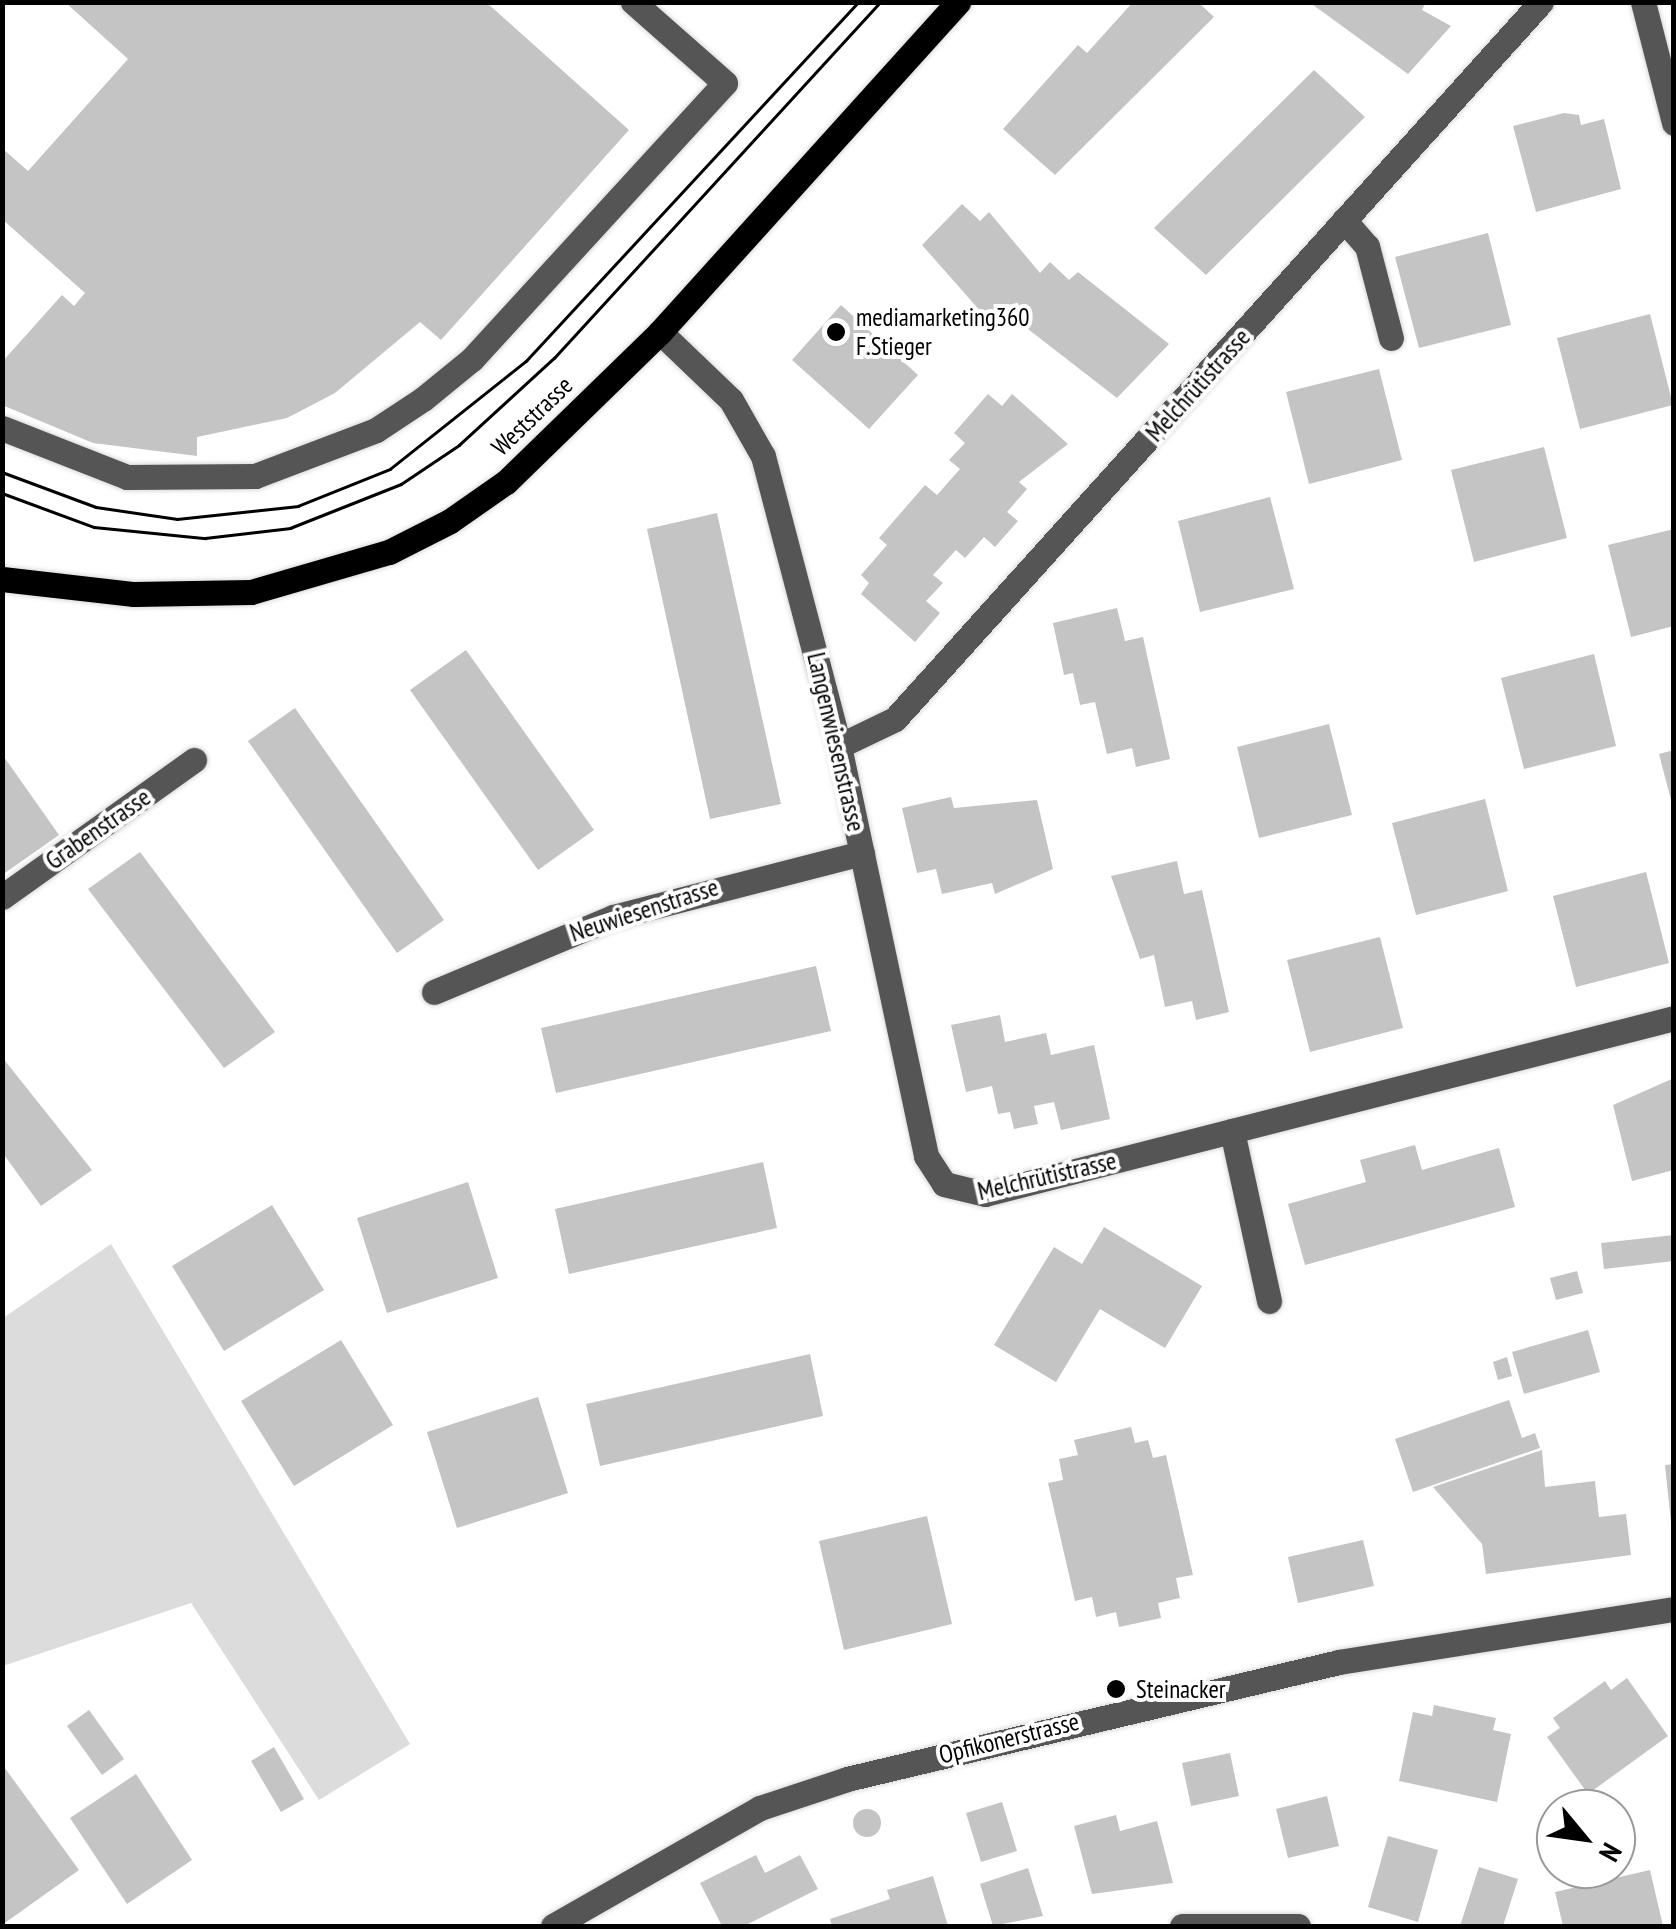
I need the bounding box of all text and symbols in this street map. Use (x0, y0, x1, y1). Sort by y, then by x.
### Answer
place label: mediamarketing360 F.Stieger (856, 303, 1030, 362)
marker: mediamarketing360 F.Stieger (825, 321, 847, 343)
street label: Melchrütistrasse (1140, 322, 1256, 448)
street label: Weststrasse (485, 370, 579, 462)
street label: Langenwiesenstrasse (801, 650, 871, 834)
street label: Grabenstrasse (40, 782, 156, 876)
street label: Neuwiesenstrasse (566, 872, 722, 948)
street label: Melchrütistrasse (975, 1145, 1119, 1207)
place label: Steinacker (1136, 1674, 1226, 1704)
marker: Steinacker (1105, 1678, 1127, 1700)
street label: Opfikonerstrasse (936, 1706, 1082, 1770)
north arrow (1536, 1789, 1636, 1889)
text: N (1591, 1837, 1631, 1868)

